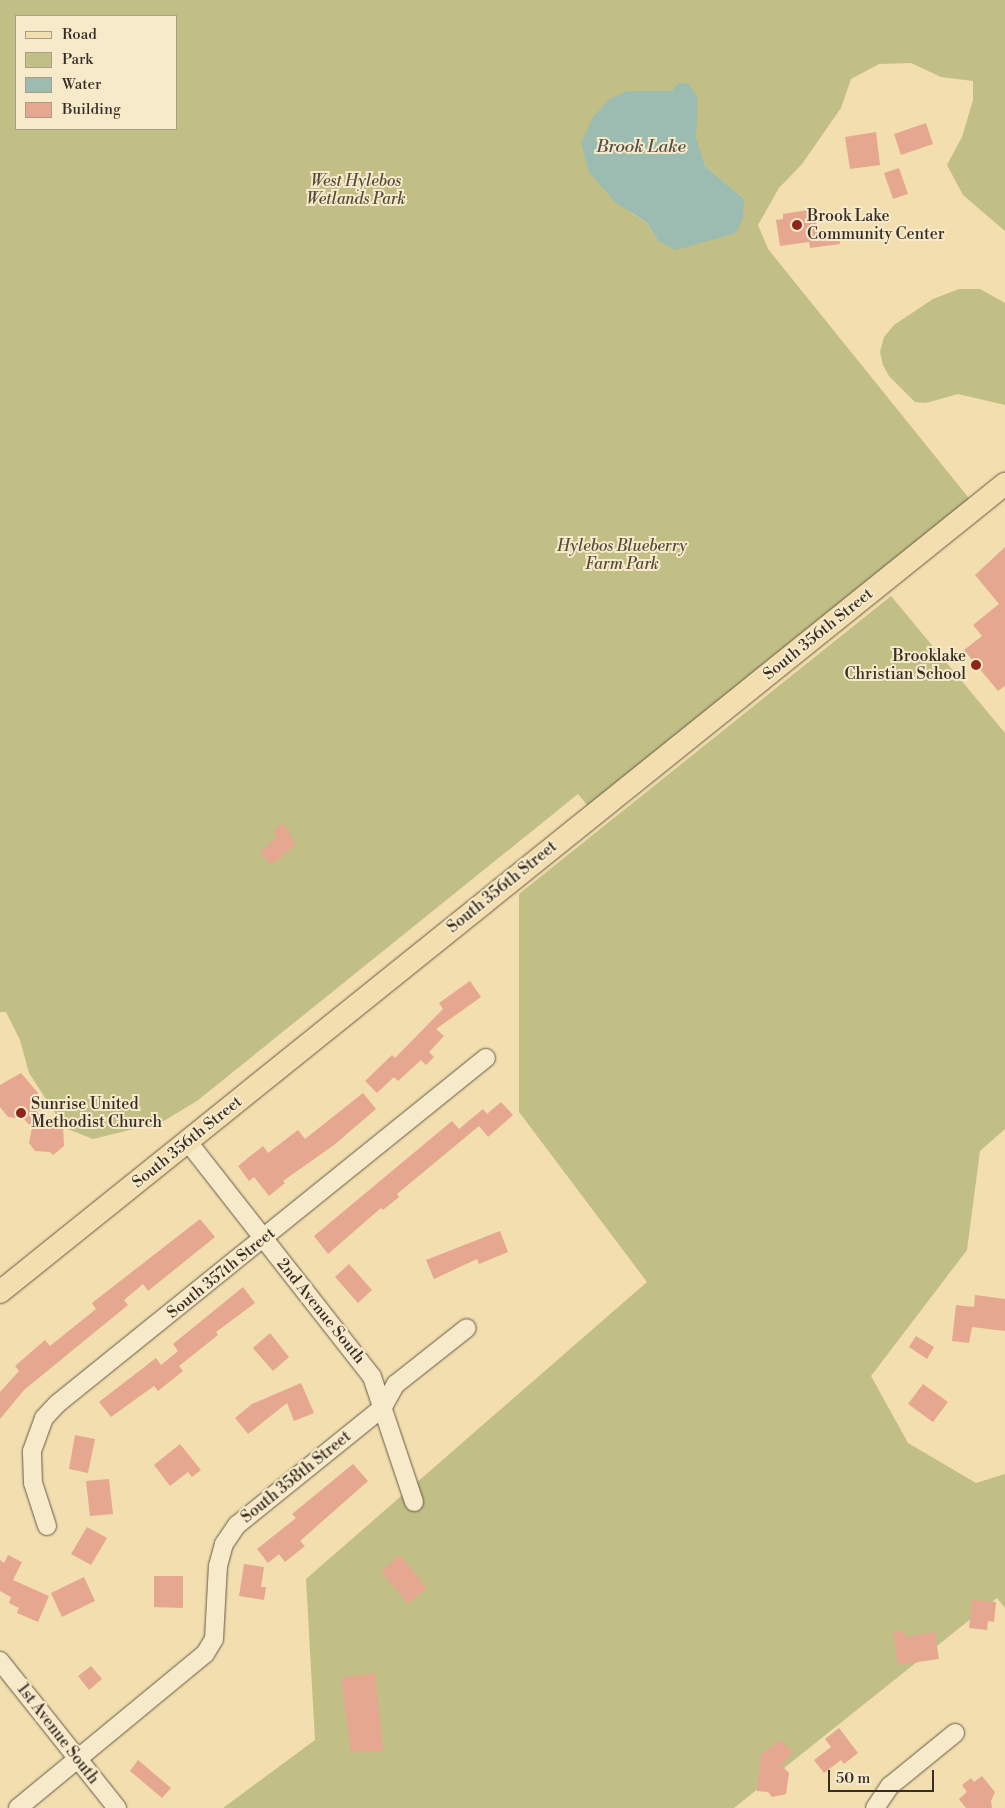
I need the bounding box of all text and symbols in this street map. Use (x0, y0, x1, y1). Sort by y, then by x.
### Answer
legend (15, 15, 178, 130)
text: Road (62, 25, 97, 44)
text: Park (62, 50, 93, 69)
text: Water (62, 75, 101, 94)
text: Building (62, 100, 121, 119)
water label: Brook Lake (596, 136, 686, 158)
park label: West Hylebos Wetlands Park (306, 171, 406, 209)
place label: Brook Lake Community Center (807, 206, 945, 244)
marker: Brook Lake Community Center (791, 219, 803, 231)
park label: Hylebos Blueberry Farm Park (557, 536, 687, 574)
street label: South 356th Street (759, 584, 877, 684)
place label: Brooklake Christian School (845, 646, 966, 684)
marker: Brooklake Christian School (970, 659, 982, 671)
street label: South 356th Street (443, 837, 561, 937)
street label: South 356th Street (128, 1092, 246, 1192)
place label: Sunrise United Methodist Church (31, 1094, 162, 1132)
marker: Sunrise United Methodist Church (15, 1107, 27, 1119)
street label: South 357th Street (163, 1224, 279, 1322)
street label: 2nd Avenue South (273, 1255, 369, 1367)
street label: South 358th Street (237, 1427, 355, 1527)
street label: 1st Avenue South (13, 1680, 103, 1788)
scale bar (830, 1760, 936, 1792)
text: 50 m (836, 1769, 870, 1788)

